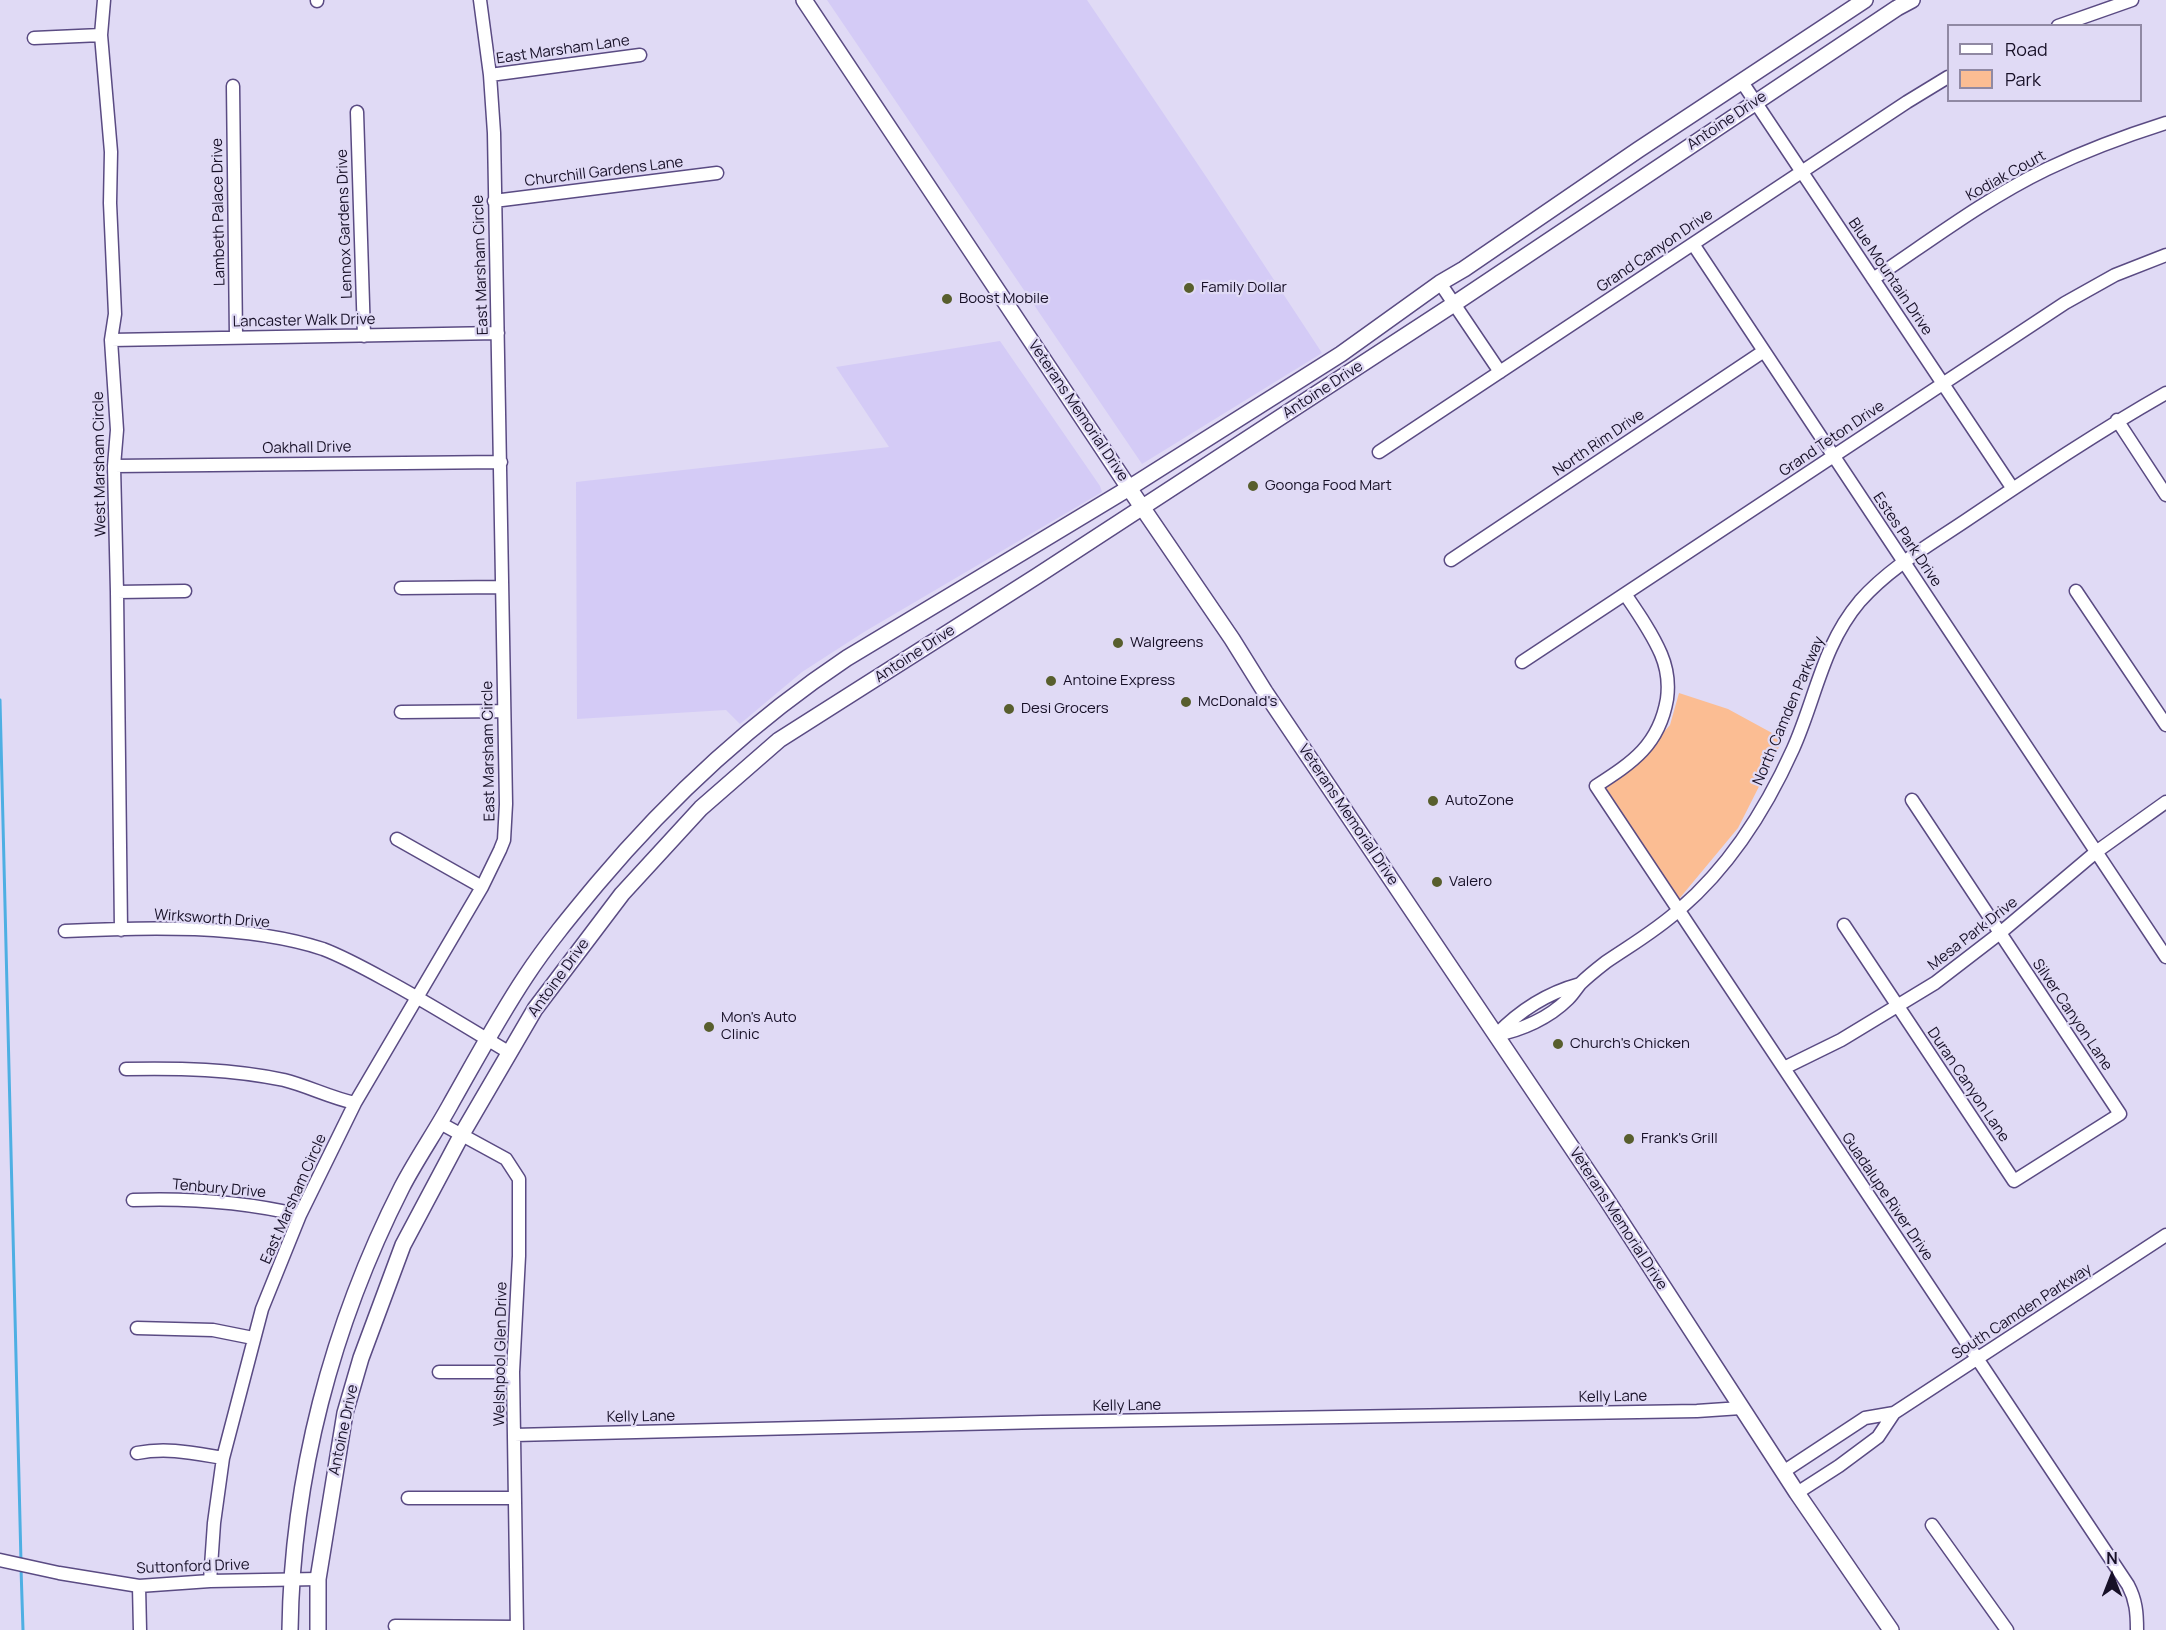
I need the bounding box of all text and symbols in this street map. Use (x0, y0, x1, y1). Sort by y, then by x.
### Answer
legend (1947, 24, 2142, 102)
street label: East Marsham Lane (495, 32, 631, 68)
text: Road (2005, 37, 2048, 61)
text: Park (2005, 67, 2041, 91)
street label: Antoine Drive (1684, 88, 1770, 154)
street label: Lambeth Palace Drive (209, 138, 229, 286)
street label: Kodiak Court (1963, 147, 2049, 205)
street label: Lennox Gardens Drive (333, 149, 357, 299)
street label: Churchill Gardens Lane (524, 153, 684, 191)
street label: East Marsham Circle (470, 194, 492, 336)
street label: Grand Canyon Drive (1594, 206, 1716, 296)
street label: Blue Mountain Drive (1844, 215, 1936, 339)
place label: Family Dollar (1201, 279, 1287, 297)
marker: Family Dollar (1182, 281, 1196, 295)
place label: Boost Mobile (959, 290, 1049, 308)
marker: Boost Mobile (940, 292, 954, 306)
street label: Lancaster Walk Drive (232, 311, 376, 331)
street label: Veterans Memorial Drive (1024, 337, 1132, 485)
street label: Antoine Drive (1279, 357, 1367, 423)
street label: West Marsham Circle (90, 391, 110, 537)
street label: Grand Teton Drive (1776, 397, 1888, 481)
street label: North Rim Drive (1550, 406, 1648, 480)
street label: Oakhall Drive (262, 438, 352, 458)
place label: Goonga Food Mart (1265, 477, 1392, 495)
marker: Goonga Food Mart (1246, 479, 1260, 493)
street label: Estes Park Drive (1869, 489, 1945, 591)
street label: Antoine Drive (871, 621, 959, 687)
place label: Walgreens (1130, 634, 1203, 652)
street label: North Camden Parkway (1749, 634, 1829, 788)
marker: Walgreens (1111, 636, 1125, 650)
place label: Antoine Express (1063, 672, 1175, 690)
marker: Antoine Express (1044, 674, 1058, 688)
street label: East Marsham Circle (479, 681, 499, 821)
place label: McDonald's (1198, 693, 1277, 711)
marker: McDonald's (1179, 695, 1193, 709)
place label: Desi Grocers (1021, 700, 1109, 718)
marker: Desi Grocers (1002, 702, 1016, 716)
street label: Veterans Memorial Drive (1294, 741, 1402, 889)
place label: AutoZone (1445, 792, 1514, 810)
marker: AutoZone (1426, 794, 1440, 808)
place label: Valero (1449, 873, 1492, 891)
marker: Valero (1430, 875, 1444, 889)
street label: Mesa Park Drive (1925, 893, 2021, 975)
street label: Wirksworth Drive (154, 906, 270, 932)
street label: Antoine Drive (525, 935, 593, 1021)
street label: Silver Canyon Lane (2028, 956, 2116, 1074)
place label: Mon's Auto Clinic (721, 1009, 797, 1044)
marker: Mon's Auto Clinic (702, 1020, 716, 1034)
street label: Duran Canyon Lane (1923, 1024, 2013, 1146)
place label: Church's Chicken (1570, 1035, 1690, 1053)
marker: Church's Chicken (1551, 1037, 1565, 1051)
place label: Frank's Grill (1641, 1130, 1718, 1148)
street label: Guadalupe River Drive (1837, 1130, 1937, 1264)
street label: East Marsham Circle (257, 1131, 331, 1267)
marker: Frank's Grill (1622, 1132, 1636, 1146)
street label: Veterans Memorial Drive (1565, 1144, 1671, 1294)
street label: Tenbury Drive (171, 1176, 267, 1202)
street label: South Camden Parkway (1949, 1260, 2095, 1364)
street label: Welshpool Glen Drive (491, 1281, 511, 1427)
street label: Antoine Drive (326, 1383, 362, 1477)
street label: Kelly Lane (1579, 1387, 1647, 1407)
street label: Kelly Lane (1093, 1396, 1161, 1416)
street label: Kelly Lane (607, 1407, 675, 1427)
north arrow (2082, 1546, 2142, 1606)
text: N (2106, 1547, 2118, 1569)
street label: Suttonford Drive (136, 1556, 250, 1578)

